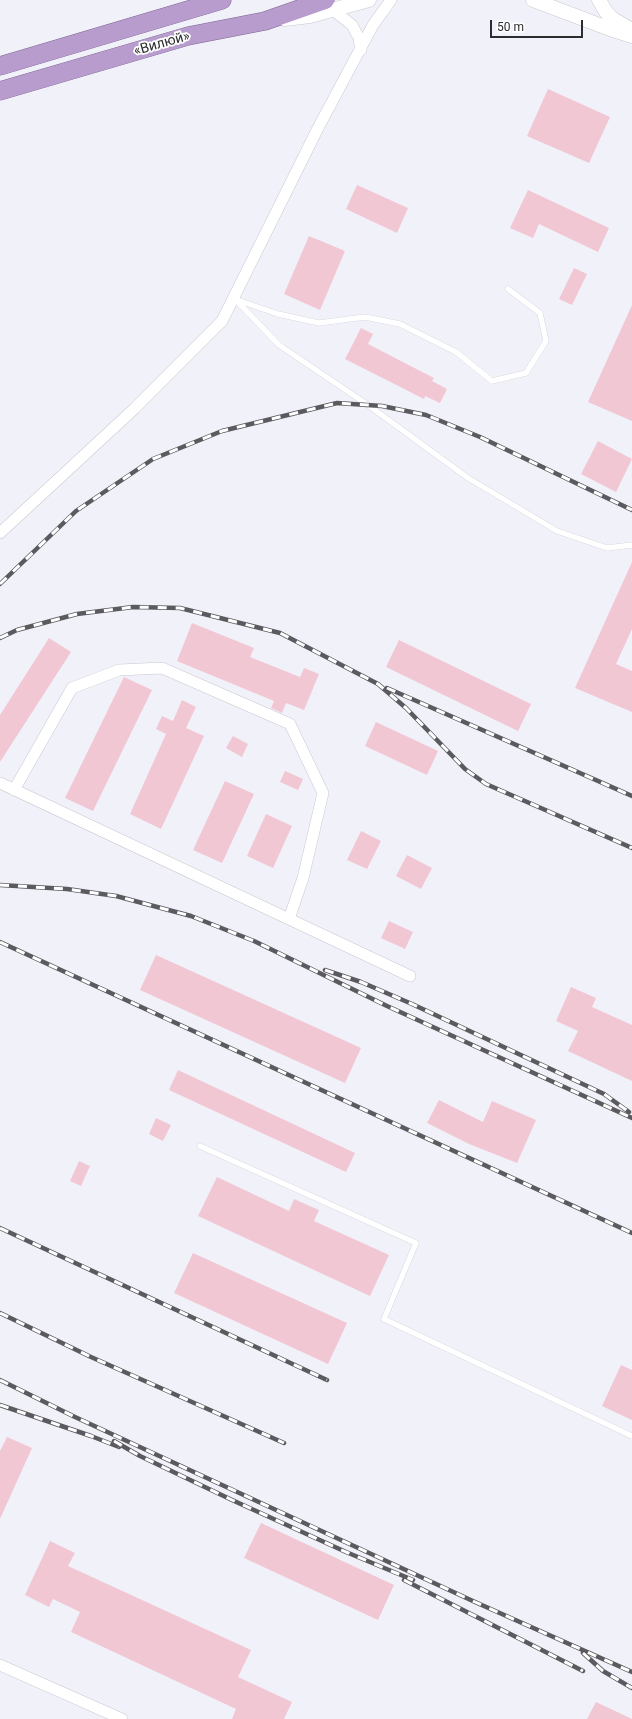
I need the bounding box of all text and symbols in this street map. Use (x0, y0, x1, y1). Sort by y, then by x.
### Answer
scale bar (492, 12, 585, 38)
text: 50 m (497, 20, 524, 34)
street label: «Вилюй» (132, 28, 192, 60)

